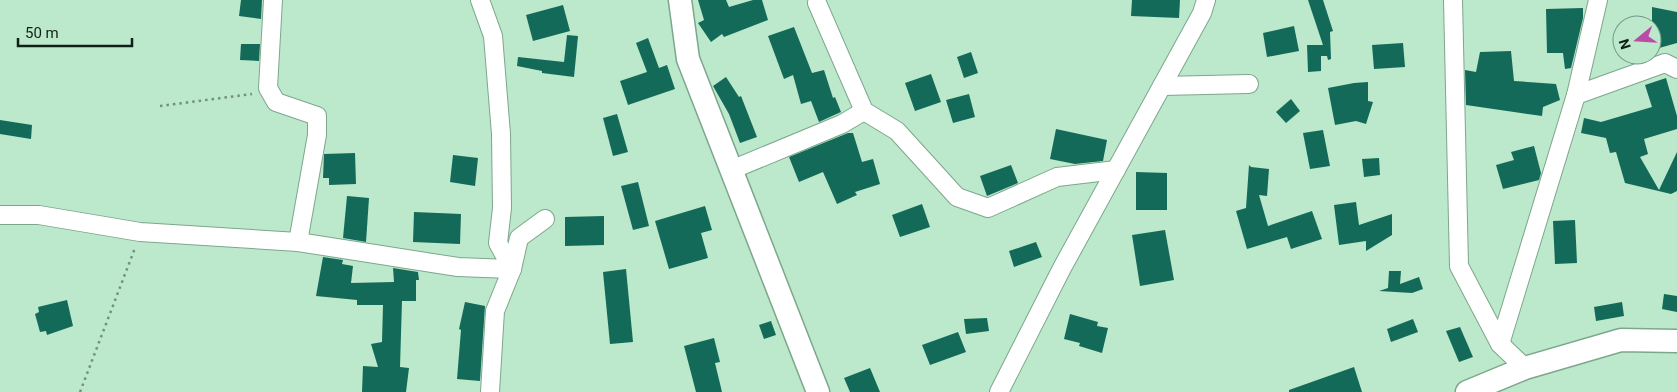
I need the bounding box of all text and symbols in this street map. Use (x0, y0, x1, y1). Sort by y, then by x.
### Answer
scale bar (18, 15, 131, 47)
north arrow (1612, 15, 1662, 65)
text: 50 m (25, 24, 59, 42)
text: N (1615, 37, 1634, 51)

